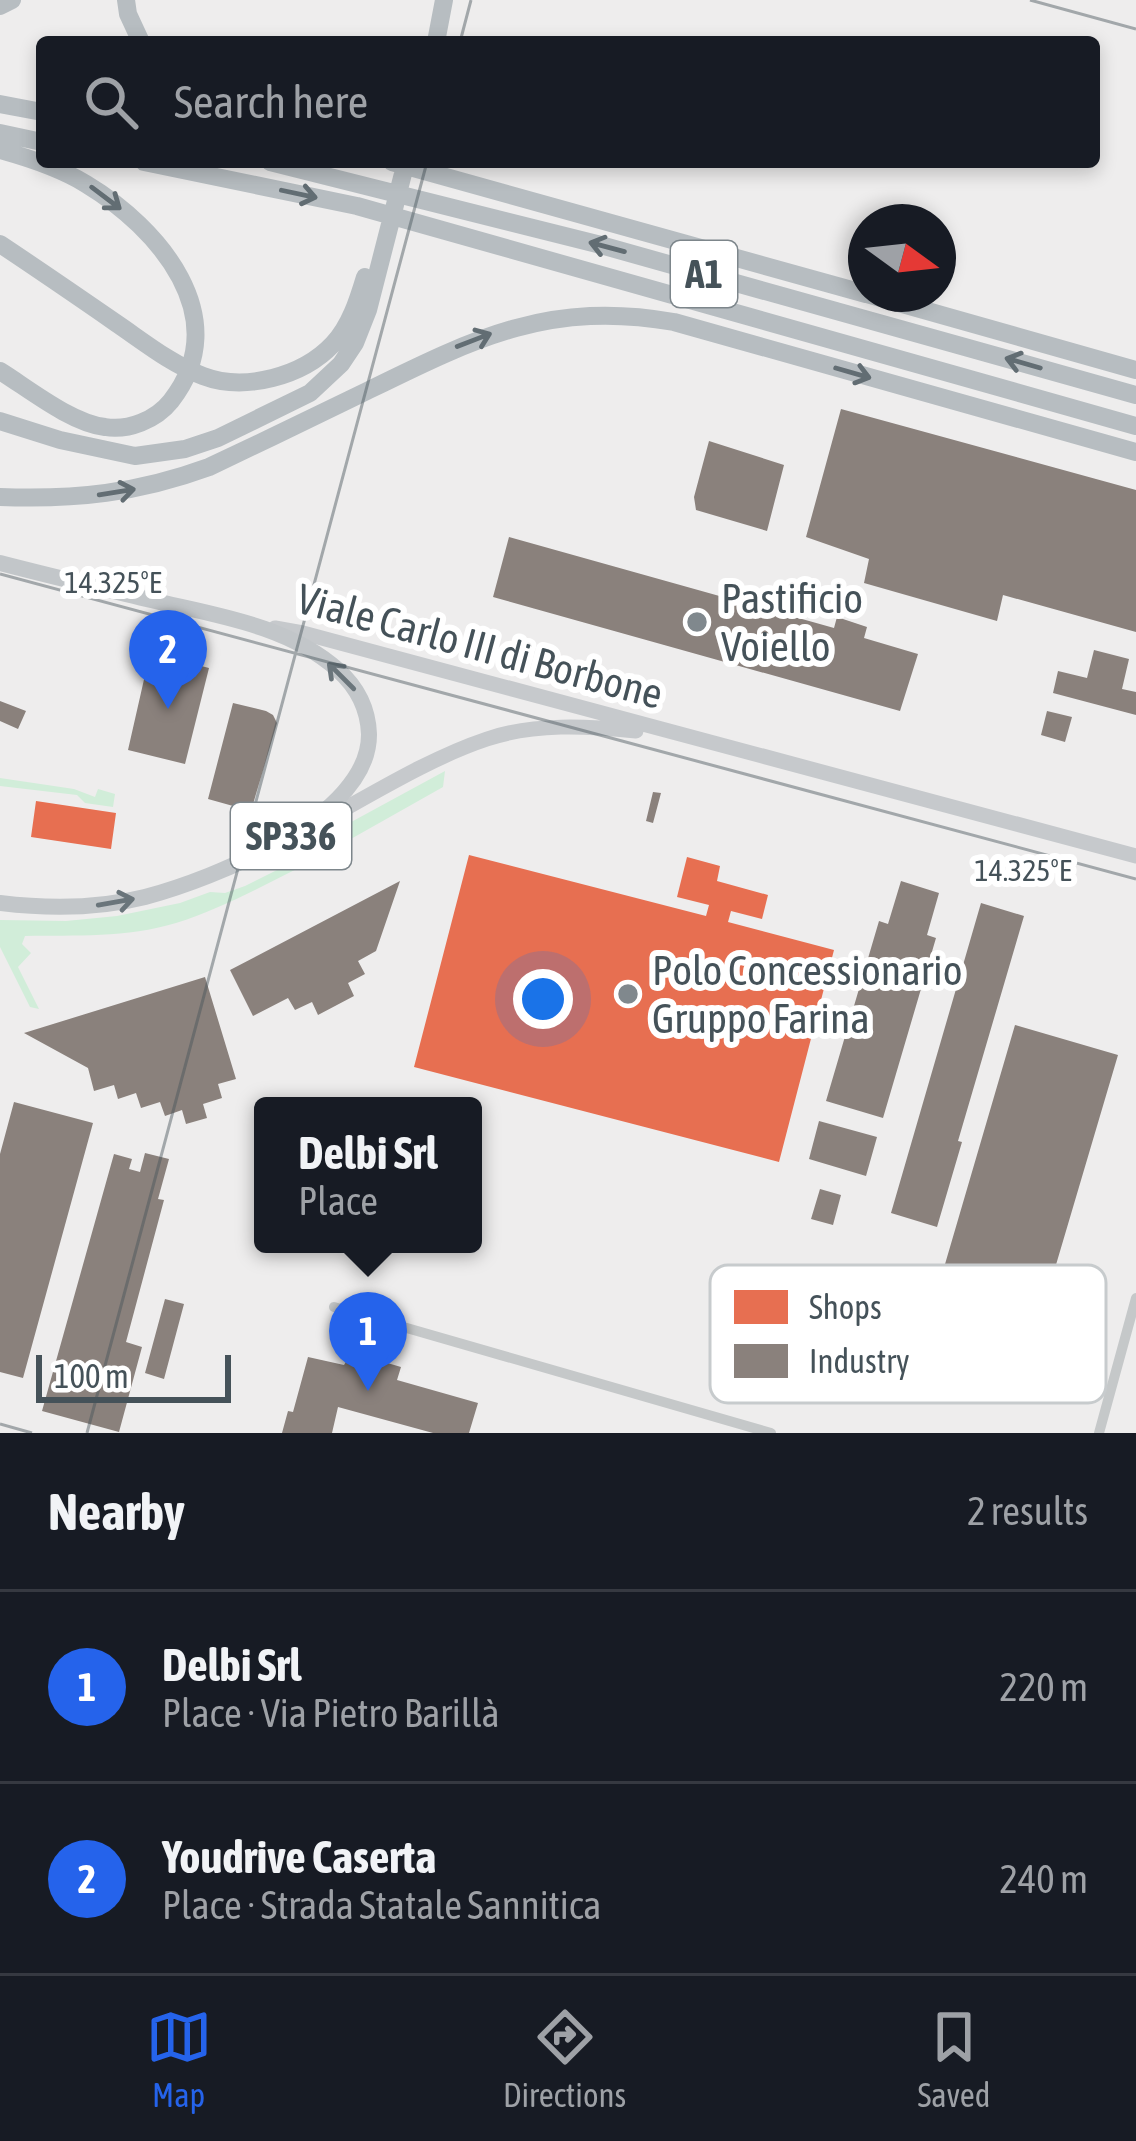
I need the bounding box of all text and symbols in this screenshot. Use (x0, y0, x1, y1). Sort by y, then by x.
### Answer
search box (36, 36, 1100, 168)
icon: search (78, 69, 144, 135)
text: Search here (174, 76, 368, 128)
one-way arrow (279, 184, 318, 206)
one-way arrow (89, 185, 121, 211)
north arrow (848, 204, 956, 312)
one-way arrow (589, 235, 627, 257)
road number: A1 (671, 241, 737, 307)
one-way arrow (455, 328, 492, 350)
one-way arrow (1005, 351, 1043, 373)
one-way arrow (834, 363, 872, 385)
one-way arrow (96, 479, 135, 502)
text: 14.325°E (65, 565, 162, 599)
street label: Viale Carlo III di Borbone (292, 574, 668, 718)
place label: Pastificio Voiello (721, 574, 863, 670)
marker: Pastificio Voiello (684, 609, 710, 635)
pin: 2 (129, 610, 207, 709)
one-way arrow (327, 662, 356, 691)
road number: SP336 (231, 803, 351, 869)
text: 14.325°E (975, 853, 1072, 887)
one-way arrow (96, 890, 135, 912)
place label: Polo Concessionario Gruppo Farina (652, 946, 962, 1042)
your location (513, 969, 573, 1029)
marker: Polo Concessionario Gruppo Farina (615, 981, 641, 1007)
popup (254, 1097, 482, 1253)
text: Delbi Srl (298, 1127, 438, 1179)
text: Place (298, 1179, 378, 1223)
legend (710, 1265, 1106, 1403)
text: Shops (809, 1288, 882, 1326)
pin: 1 (329, 1292, 407, 1391)
text: Industry (809, 1342, 910, 1380)
scale bar (36, 1349, 231, 1402)
text: 100 m (54, 1357, 129, 1395)
text: Nearby (48, 1482, 185, 1541)
text: 2 results (967, 1489, 1088, 1533)
text: Delbi Srl (162, 1639, 302, 1691)
text: 1 (78, 1665, 96, 1709)
text: 220 m (1000, 1665, 1088, 1709)
text: Place · Via Pietro Barillà (162, 1691, 500, 1735)
text: Youdrive Caserta (162, 1831, 436, 1883)
text: 2 (78, 1857, 96, 1901)
text: 240 m (1000, 1857, 1088, 1901)
text: Place · Strada Statale Sannitica (162, 1883, 601, 1927)
tab: Map (146, 2004, 212, 2114)
tab: Directions (503, 2004, 626, 2114)
tab: Saved (917, 2004, 990, 2114)

